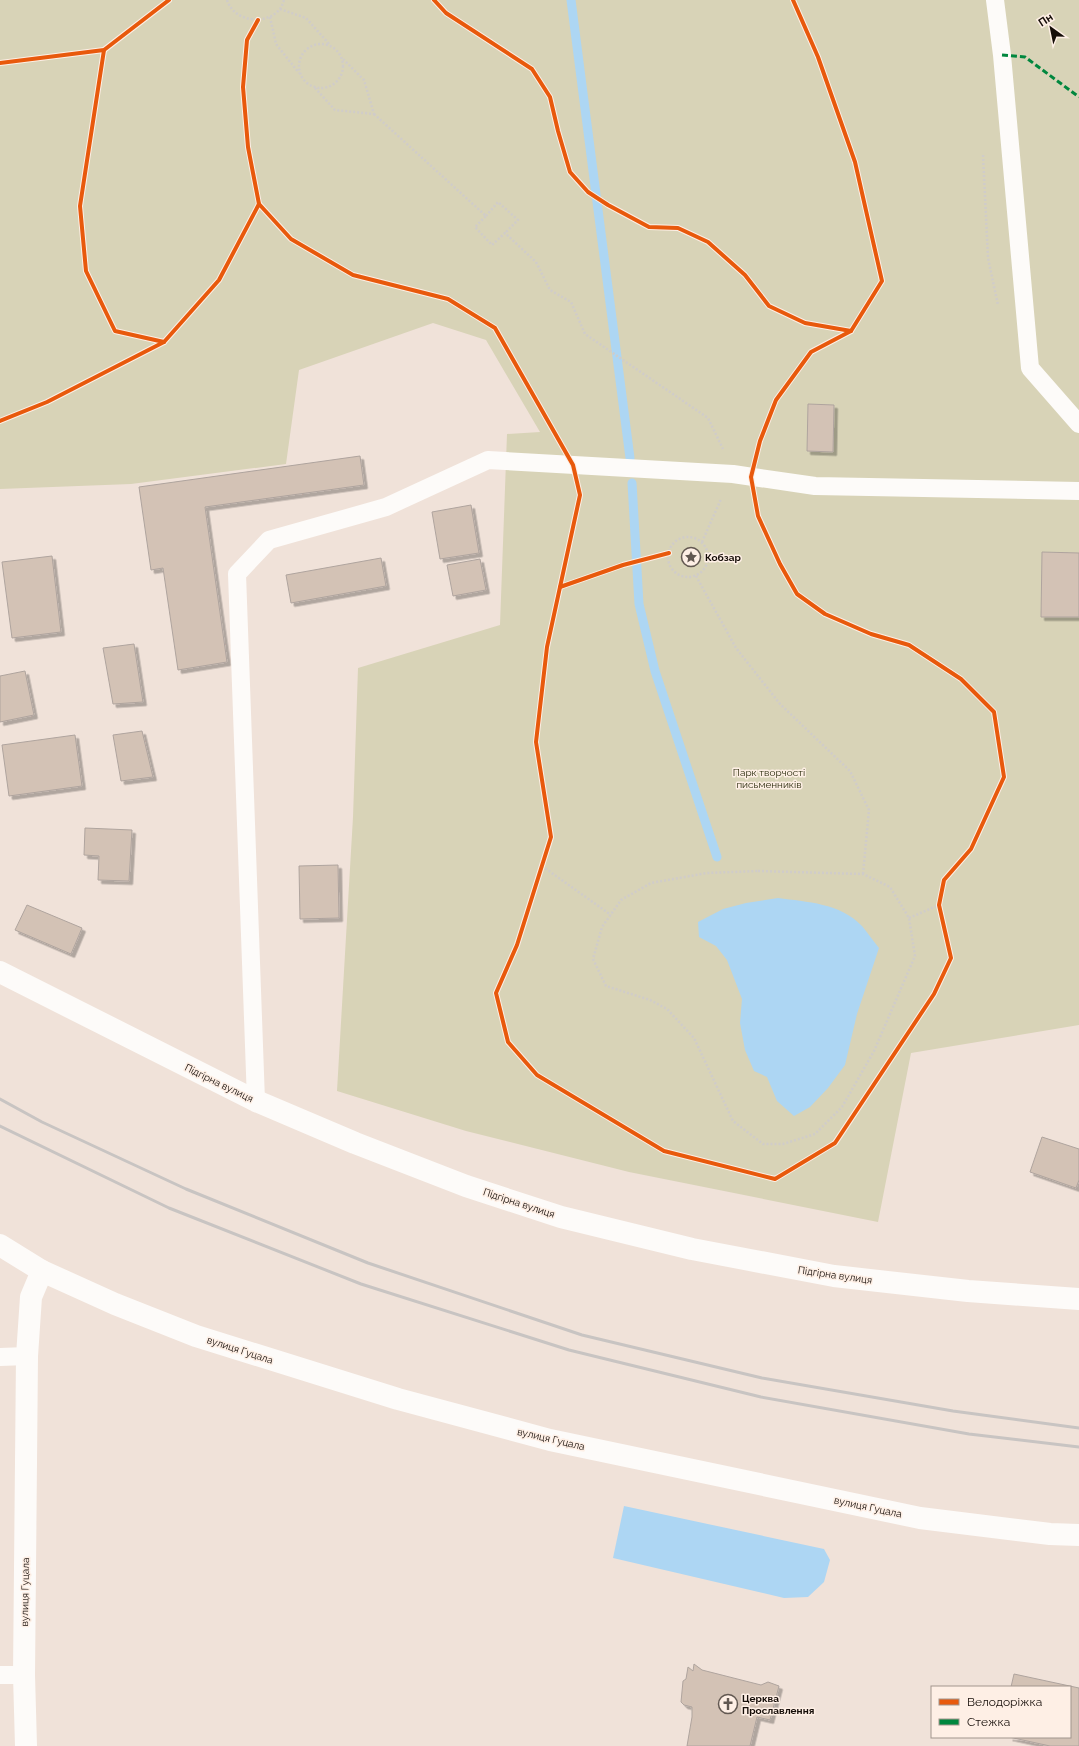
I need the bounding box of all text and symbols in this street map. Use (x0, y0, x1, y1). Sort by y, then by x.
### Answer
north arrow (1031, 8, 1071, 48)
text: Пн (1036, 11, 1056, 29)
place icon: Кобзар (680, 546, 702, 568)
place label: Кобзар (705, 552, 741, 563)
park label: Парк творчості письменників (733, 767, 805, 790)
street label: Підгірна вулиця (183, 1062, 255, 1104)
street label: Підгірна вулиця (482, 1186, 556, 1220)
street label: Підгірна вулиця (797, 1264, 873, 1286)
street label: вулиця Гуцала (206, 1334, 274, 1366)
street label: вулиця Гуцала (516, 1426, 586, 1452)
street label: вулиця Гуцала (833, 1494, 903, 1520)
street label: вулиця Гуцала (19, 1557, 31, 1627)
legend (931, 1686, 1071, 1738)
church icon: Церква Прославлення (717, 1693, 739, 1715)
place label: Церква Прославлення (742, 1693, 814, 1716)
text: Велодоріжка (967, 1695, 1042, 1709)
text: Стежка (967, 1715, 1010, 1729)

